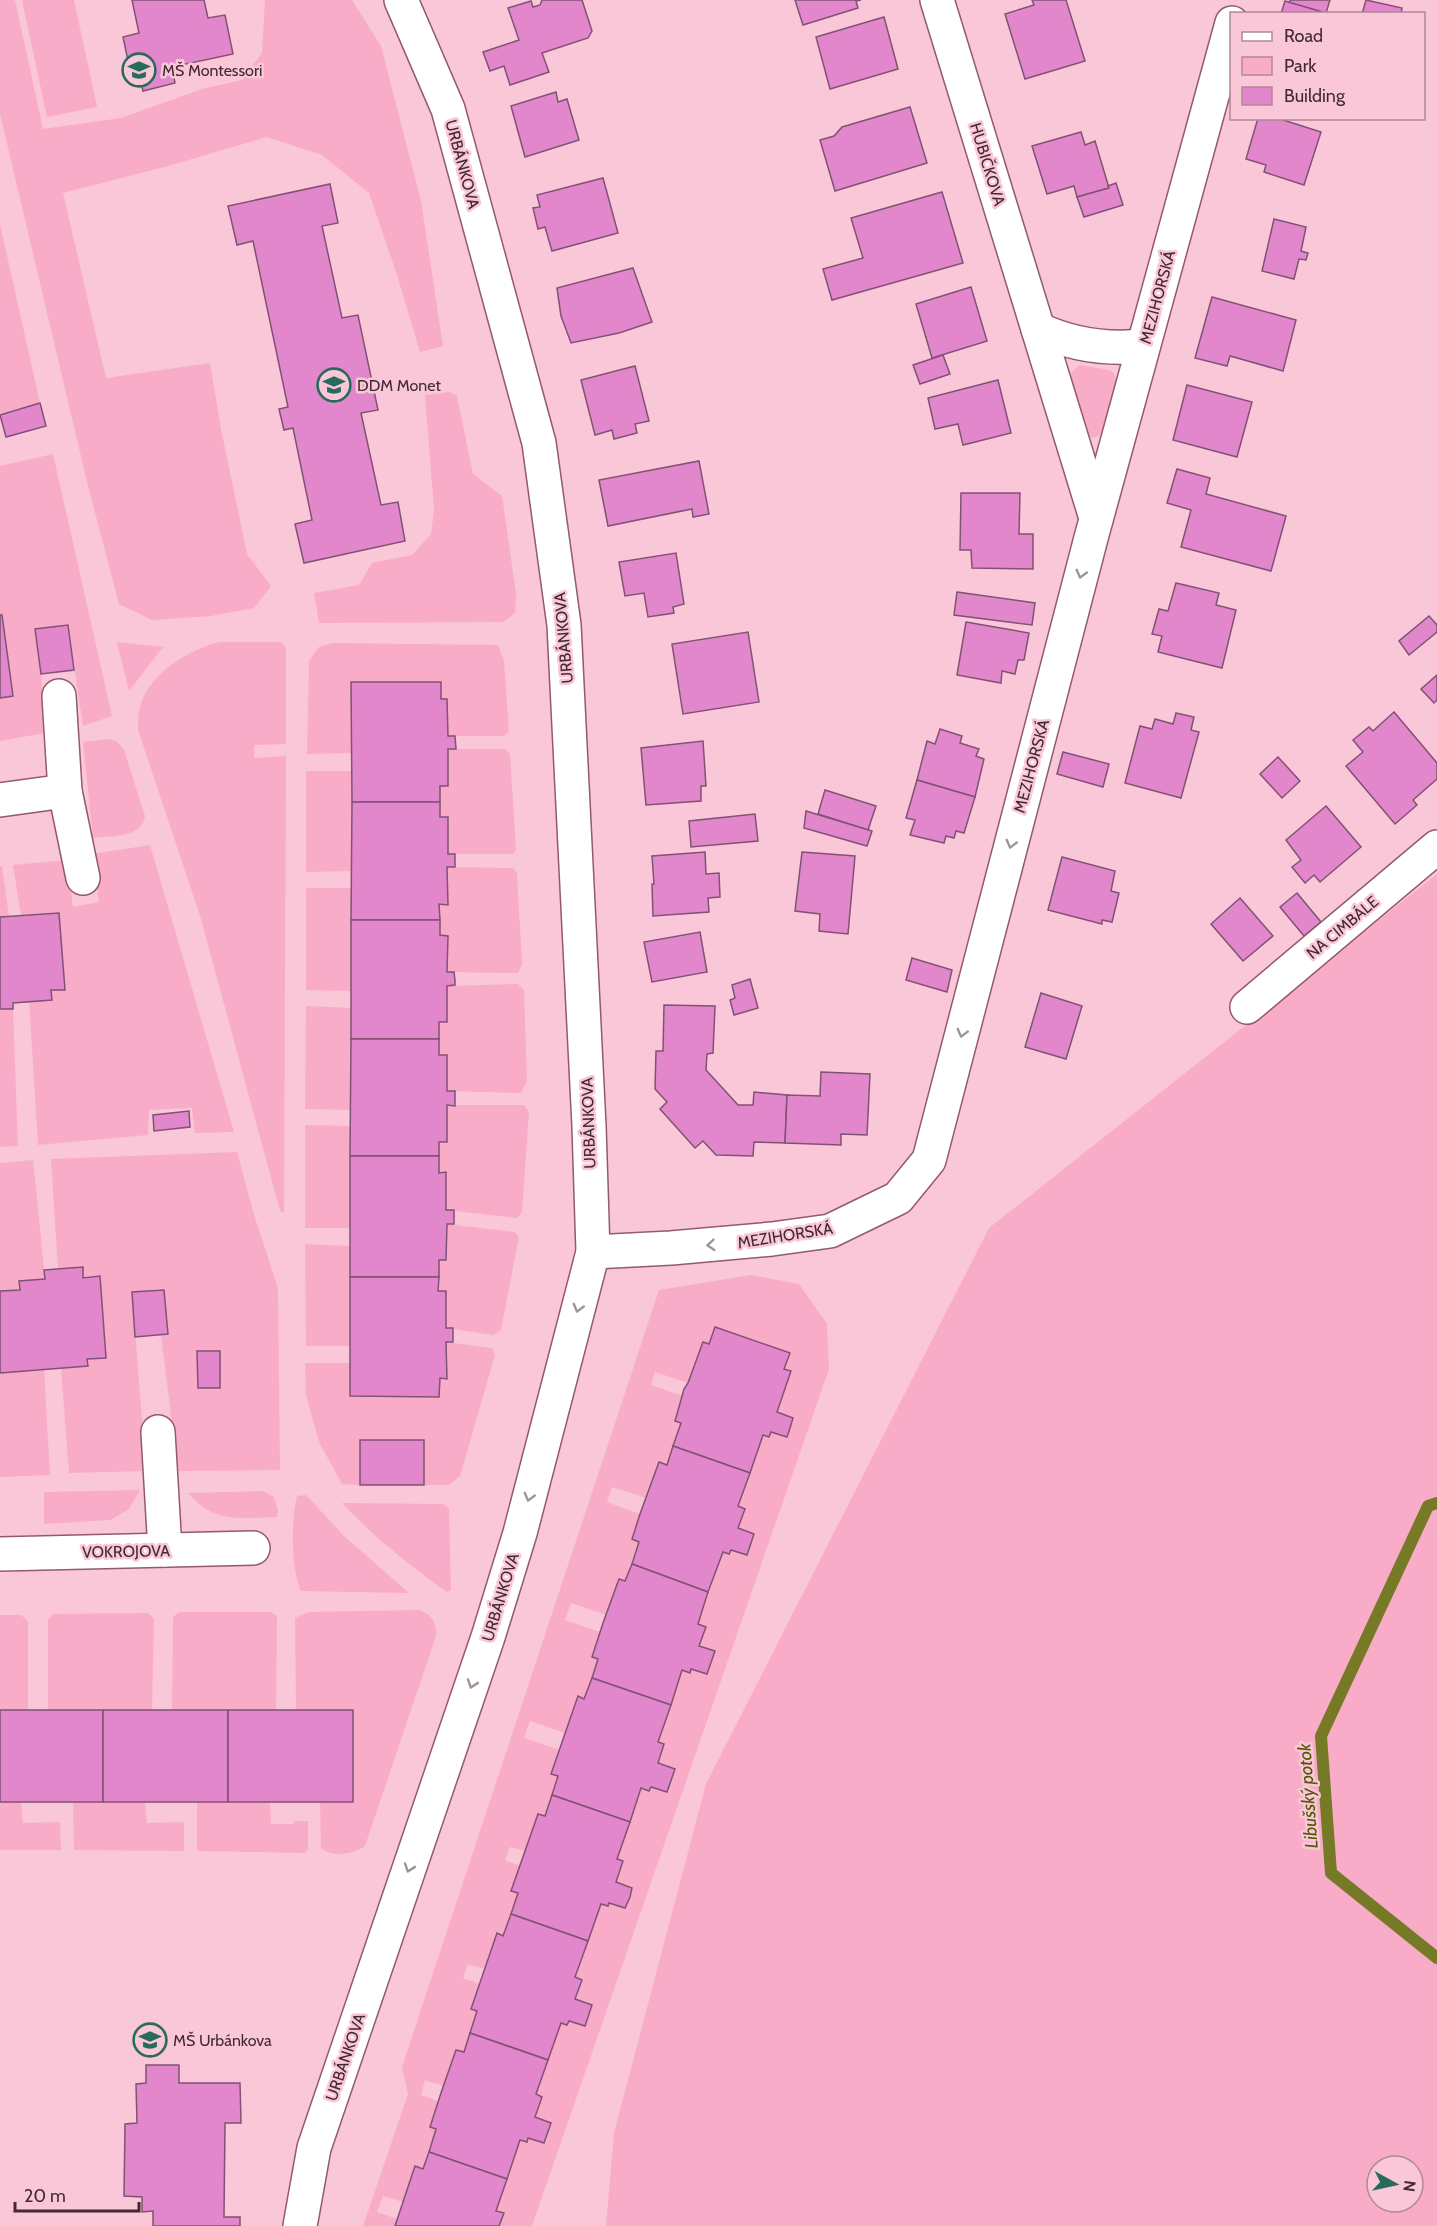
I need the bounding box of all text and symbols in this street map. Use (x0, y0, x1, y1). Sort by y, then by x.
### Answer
legend (1230, 12, 1425, 120)
text: Road (1284, 25, 1323, 47)
school or university icon: MŠ Montessori (121, 52, 157, 88)
text: Park (1284, 55, 1317, 77)
place label: MŠ Montessori (162, 61, 262, 80)
text: Building (1284, 85, 1346, 107)
street label: URBÁNKOVA (442, 117, 484, 211)
street label: HUBIČKOVA (966, 120, 1009, 208)
street label: MEZIHORSKÁ (1136, 248, 1179, 346)
school or university icon: DDM Monet (316, 367, 352, 403)
place label: DDM Monet (357, 376, 441, 395)
one-way arrow (1076, 569, 1088, 579)
street label: URBÁNKOVA (550, 591, 577, 684)
street label: MEZIHORSKÁ (1010, 717, 1053, 815)
one-way arrow (1005, 839, 1018, 849)
street label: NA CIMBÁLE (1303, 892, 1382, 963)
one-way arrow (956, 1028, 969, 1038)
street label: URBÁNKOVA (577, 1077, 600, 1169)
street label: MEZIHORSKÁ (736, 1219, 834, 1252)
one-way arrow (707, 1238, 716, 1251)
one-way arrow (573, 1303, 586, 1313)
one-way arrow (524, 1491, 536, 1502)
street label: VOKROJOVA (82, 1541, 170, 1562)
street label: URBÁNKOVA (478, 1551, 523, 1644)
one-way arrow (467, 1678, 480, 1689)
water label: Libušský potok (1293, 1742, 1323, 1849)
one-way arrow (404, 1862, 417, 1873)
street label: URBÁNKOVA (322, 2011, 369, 2104)
school or university icon: MŠ Urbánkova (132, 2022, 168, 2058)
place label: MŠ Urbánkova (173, 2031, 272, 2050)
north arrow (1365, 2154, 1425, 2214)
scale bar (15, 2175, 140, 2213)
text: N (1399, 2179, 1420, 2193)
text: 20 m (24, 2185, 66, 2207)

